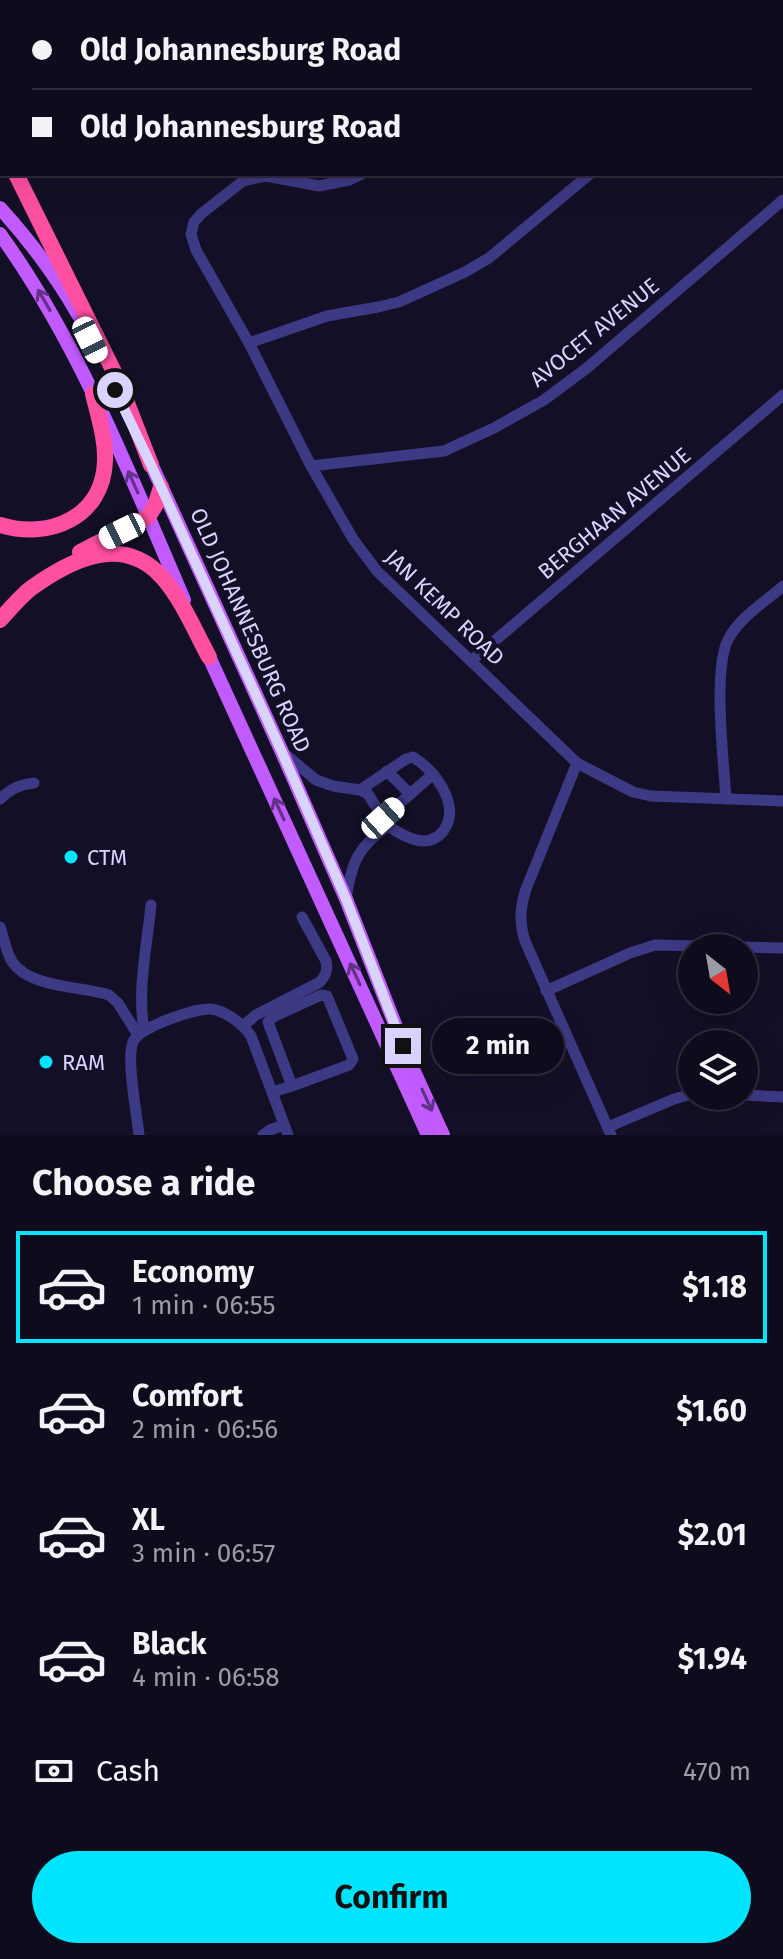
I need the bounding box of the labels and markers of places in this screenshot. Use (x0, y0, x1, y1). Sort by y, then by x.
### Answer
place label: CTM (87, 844, 127, 871)
marker: CTM (62, 848, 80, 866)
place label: RAM (62, 1049, 105, 1076)
marker: RAM (37, 1053, 55, 1071)

